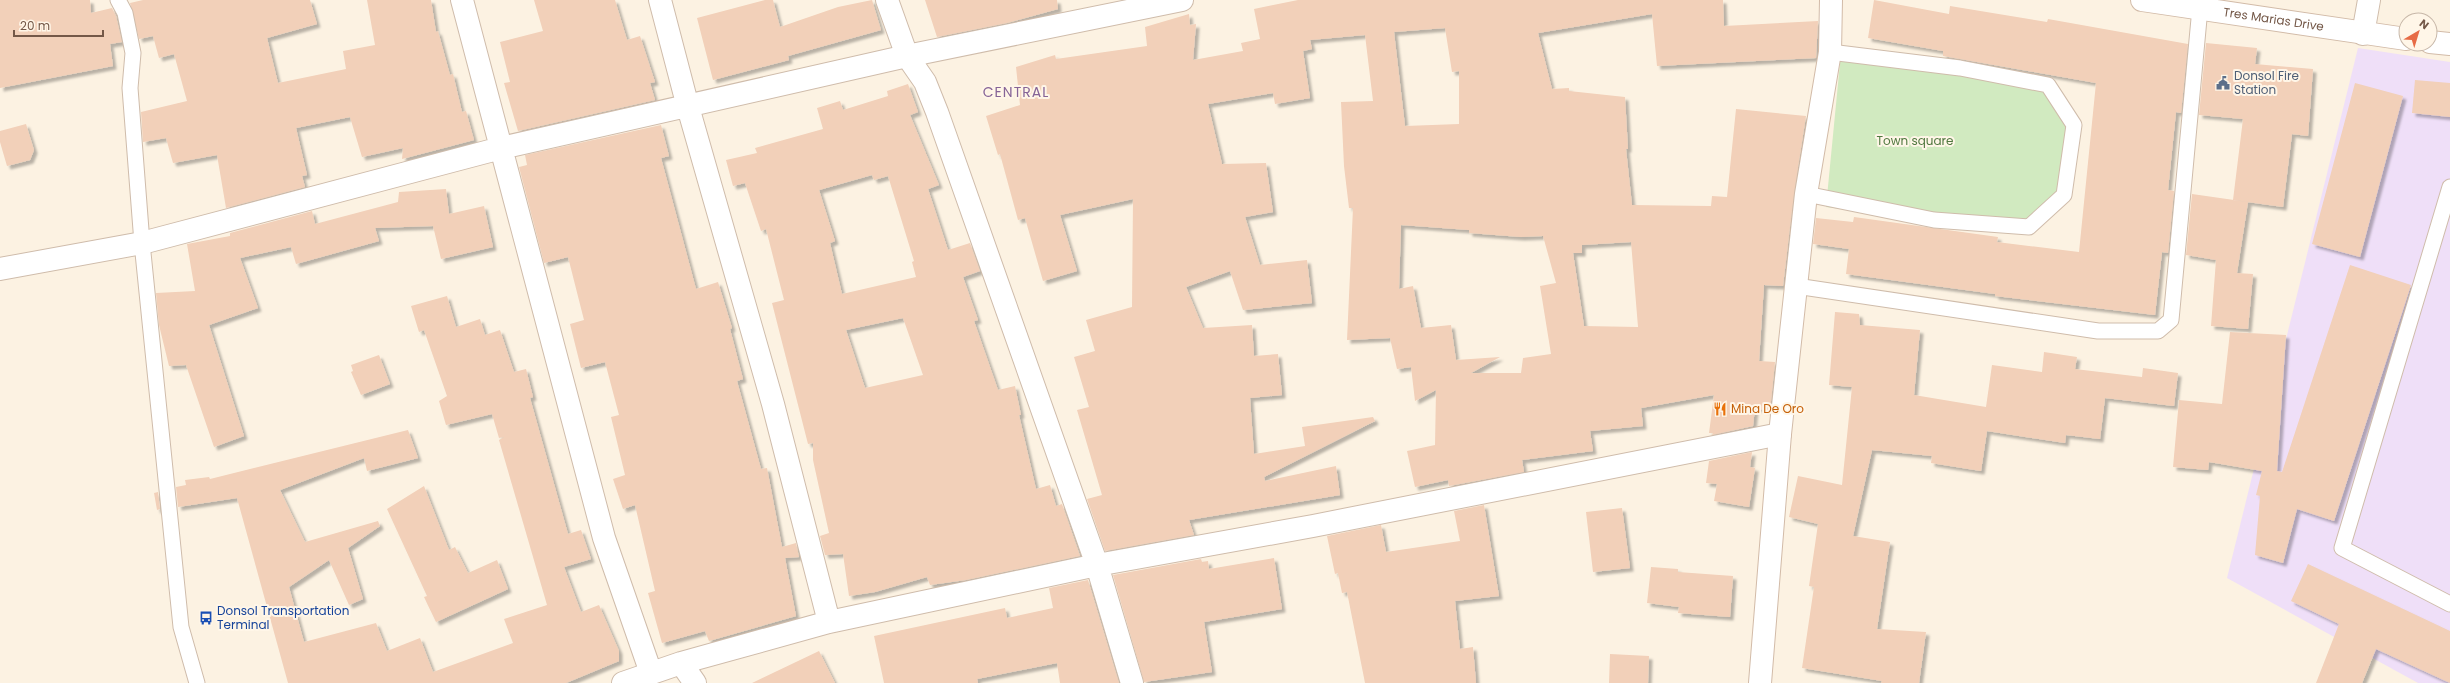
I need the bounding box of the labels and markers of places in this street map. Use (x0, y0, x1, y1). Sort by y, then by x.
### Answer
place label: Donsol Fire Station (2234, 67, 2299, 98)
public building icon: Donsol Fire Station (2215, 75, 2231, 91)
place label: Mina De Oro (1731, 400, 1804, 417)
restaurant icon: Mina De Oro (1712, 401, 1728, 417)
place label: Donsol Transportation Terminal (217, 602, 349, 633)
bus stop icon: Donsol Transportation Terminal (198, 610, 214, 626)

